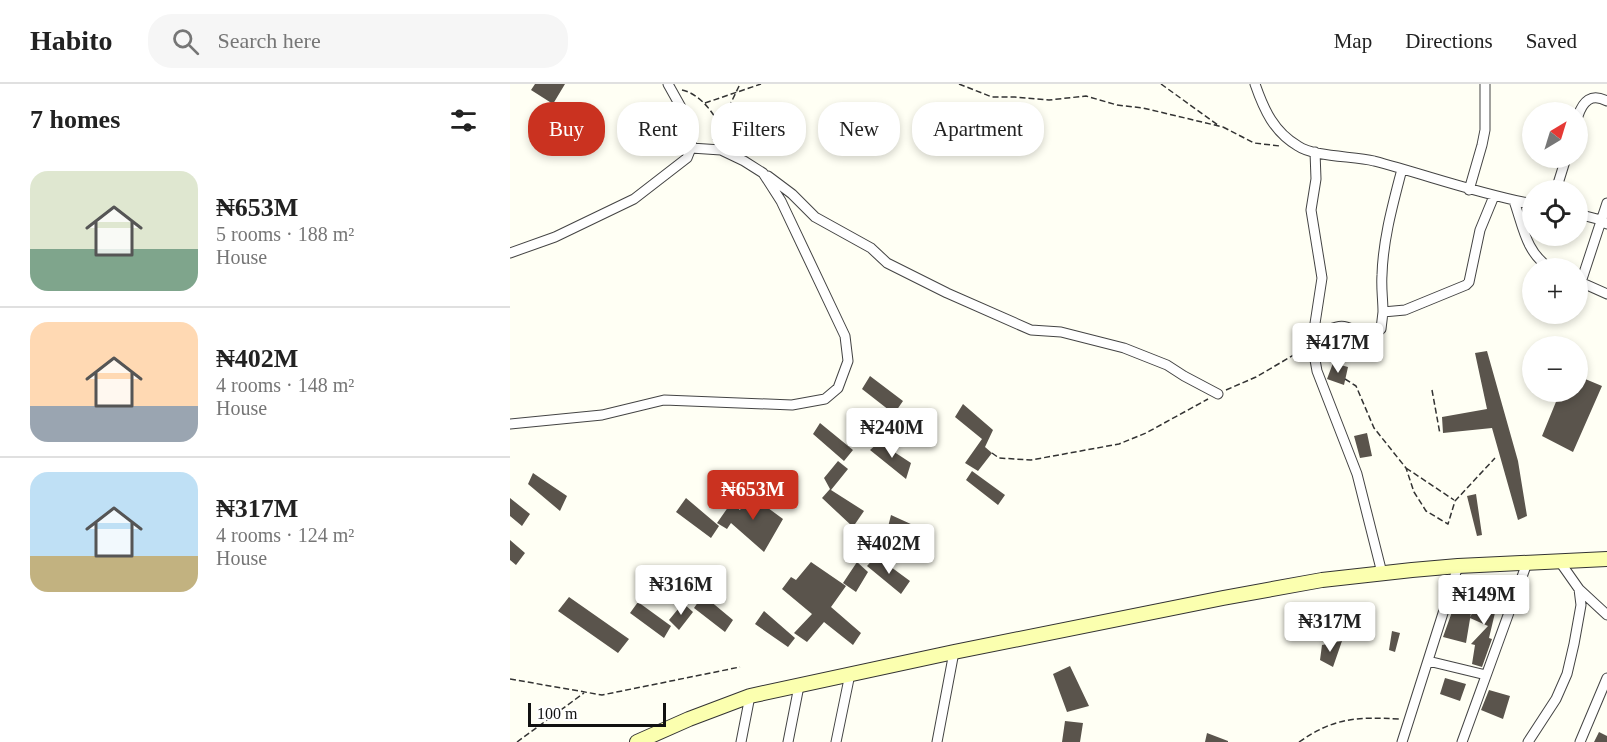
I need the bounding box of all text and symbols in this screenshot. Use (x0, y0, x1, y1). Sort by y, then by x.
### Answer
search box (148, 14, 568, 68)
text: Habito (30, 25, 112, 56)
icon: search (169, 25, 202, 58)
text: Search here (217, 28, 321, 53)
text: Map (1334, 29, 1372, 53)
text: Directions (1405, 29, 1493, 53)
text: Saved (1526, 29, 1577, 53)
chip: Buy (528, 102, 605, 156)
chip: Rent (617, 102, 699, 156)
chip: Filters (711, 102, 806, 156)
chip: New (818, 102, 900, 156)
chip: Apartment (912, 102, 1044, 156)
north arrow (1522, 102, 1588, 168)
map controls (1522, 102, 1588, 402)
icon: filters (447, 104, 480, 137)
text: 7 homes (30, 105, 120, 134)
button: locate (1522, 180, 1588, 246)
text: ₦653M (216, 193, 298, 222)
icon: home (78, 195, 150, 267)
text: 5 rooms · 188 m² (216, 223, 354, 245)
text: House (216, 246, 267, 268)
button: + (1522, 258, 1588, 324)
pin: ₦417M (1296, 323, 1380, 374)
text: ₦417M (1306, 331, 1370, 353)
button: − (1522, 336, 1588, 402)
text: ₦402M (216, 344, 298, 373)
icon: home (78, 346, 150, 418)
text: 4 rooms · 148 m² (216, 374, 354, 396)
text: House (216, 397, 267, 419)
pin: ₦240M (850, 408, 934, 459)
text: ₦240M (860, 416, 924, 438)
pin: ₦653M (711, 470, 795, 521)
text: ₦653M (721, 478, 785, 500)
text: ₦317M (216, 494, 298, 523)
icon: home (78, 496, 150, 568)
text: 4 rooms · 124 m² (216, 524, 354, 546)
pin: ₦402M (847, 524, 931, 575)
text: ₦402M (857, 532, 921, 554)
text: House (216, 547, 267, 569)
pin: ₦316M (639, 565, 723, 616)
text: ₦316M (649, 573, 713, 595)
pin: ₦149M (1442, 575, 1526, 626)
text: ₦149M (1452, 583, 1516, 605)
pin: ₦317M (1288, 602, 1372, 653)
text: ₦317M (1298, 610, 1362, 632)
scale bar (528, 700, 666, 728)
text: 100 m (537, 705, 577, 722)

